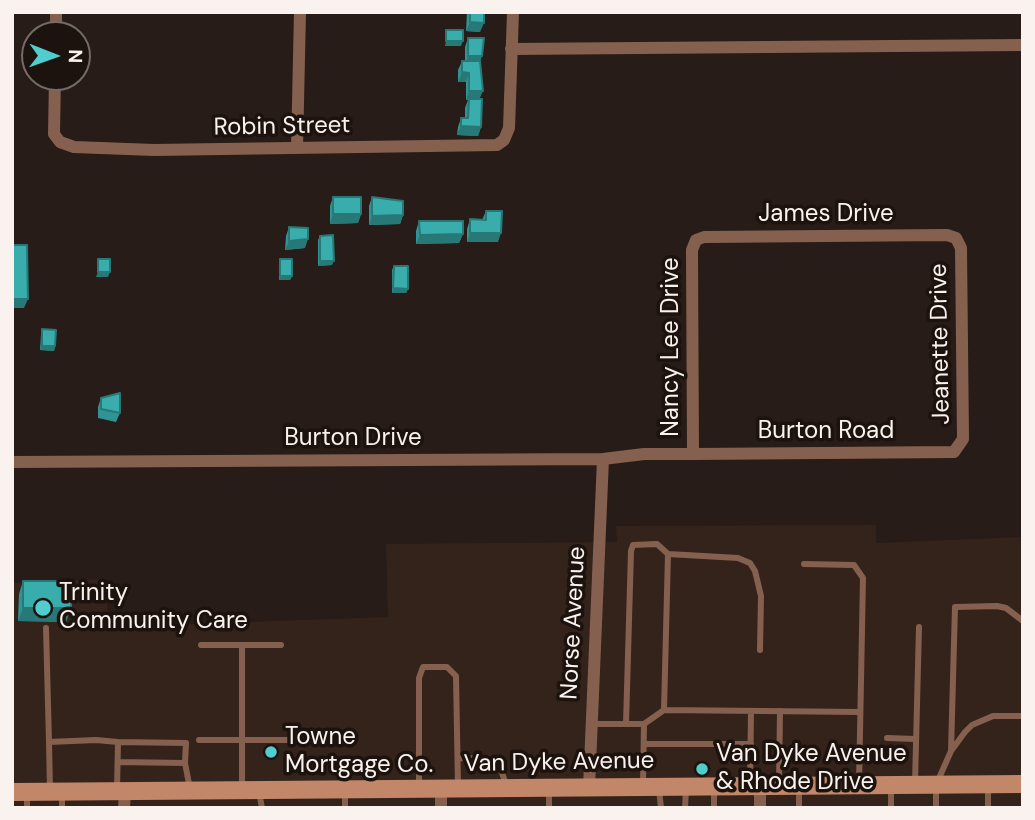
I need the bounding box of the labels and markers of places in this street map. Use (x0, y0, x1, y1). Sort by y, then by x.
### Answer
place label: Trinity Community Care (59, 580, 248, 636)
marker: Trinity Community Care (33, 598, 53, 618)
place label: Towne Mortgage Co. (285, 724, 433, 780)
place label: Van Dyke Avenue & Rhode Drive (716, 741, 907, 797)
marker: Towne Mortgage Co. (263, 744, 279, 760)
marker: Van Dyke Avenue & Rhode Drive (694, 761, 710, 777)

